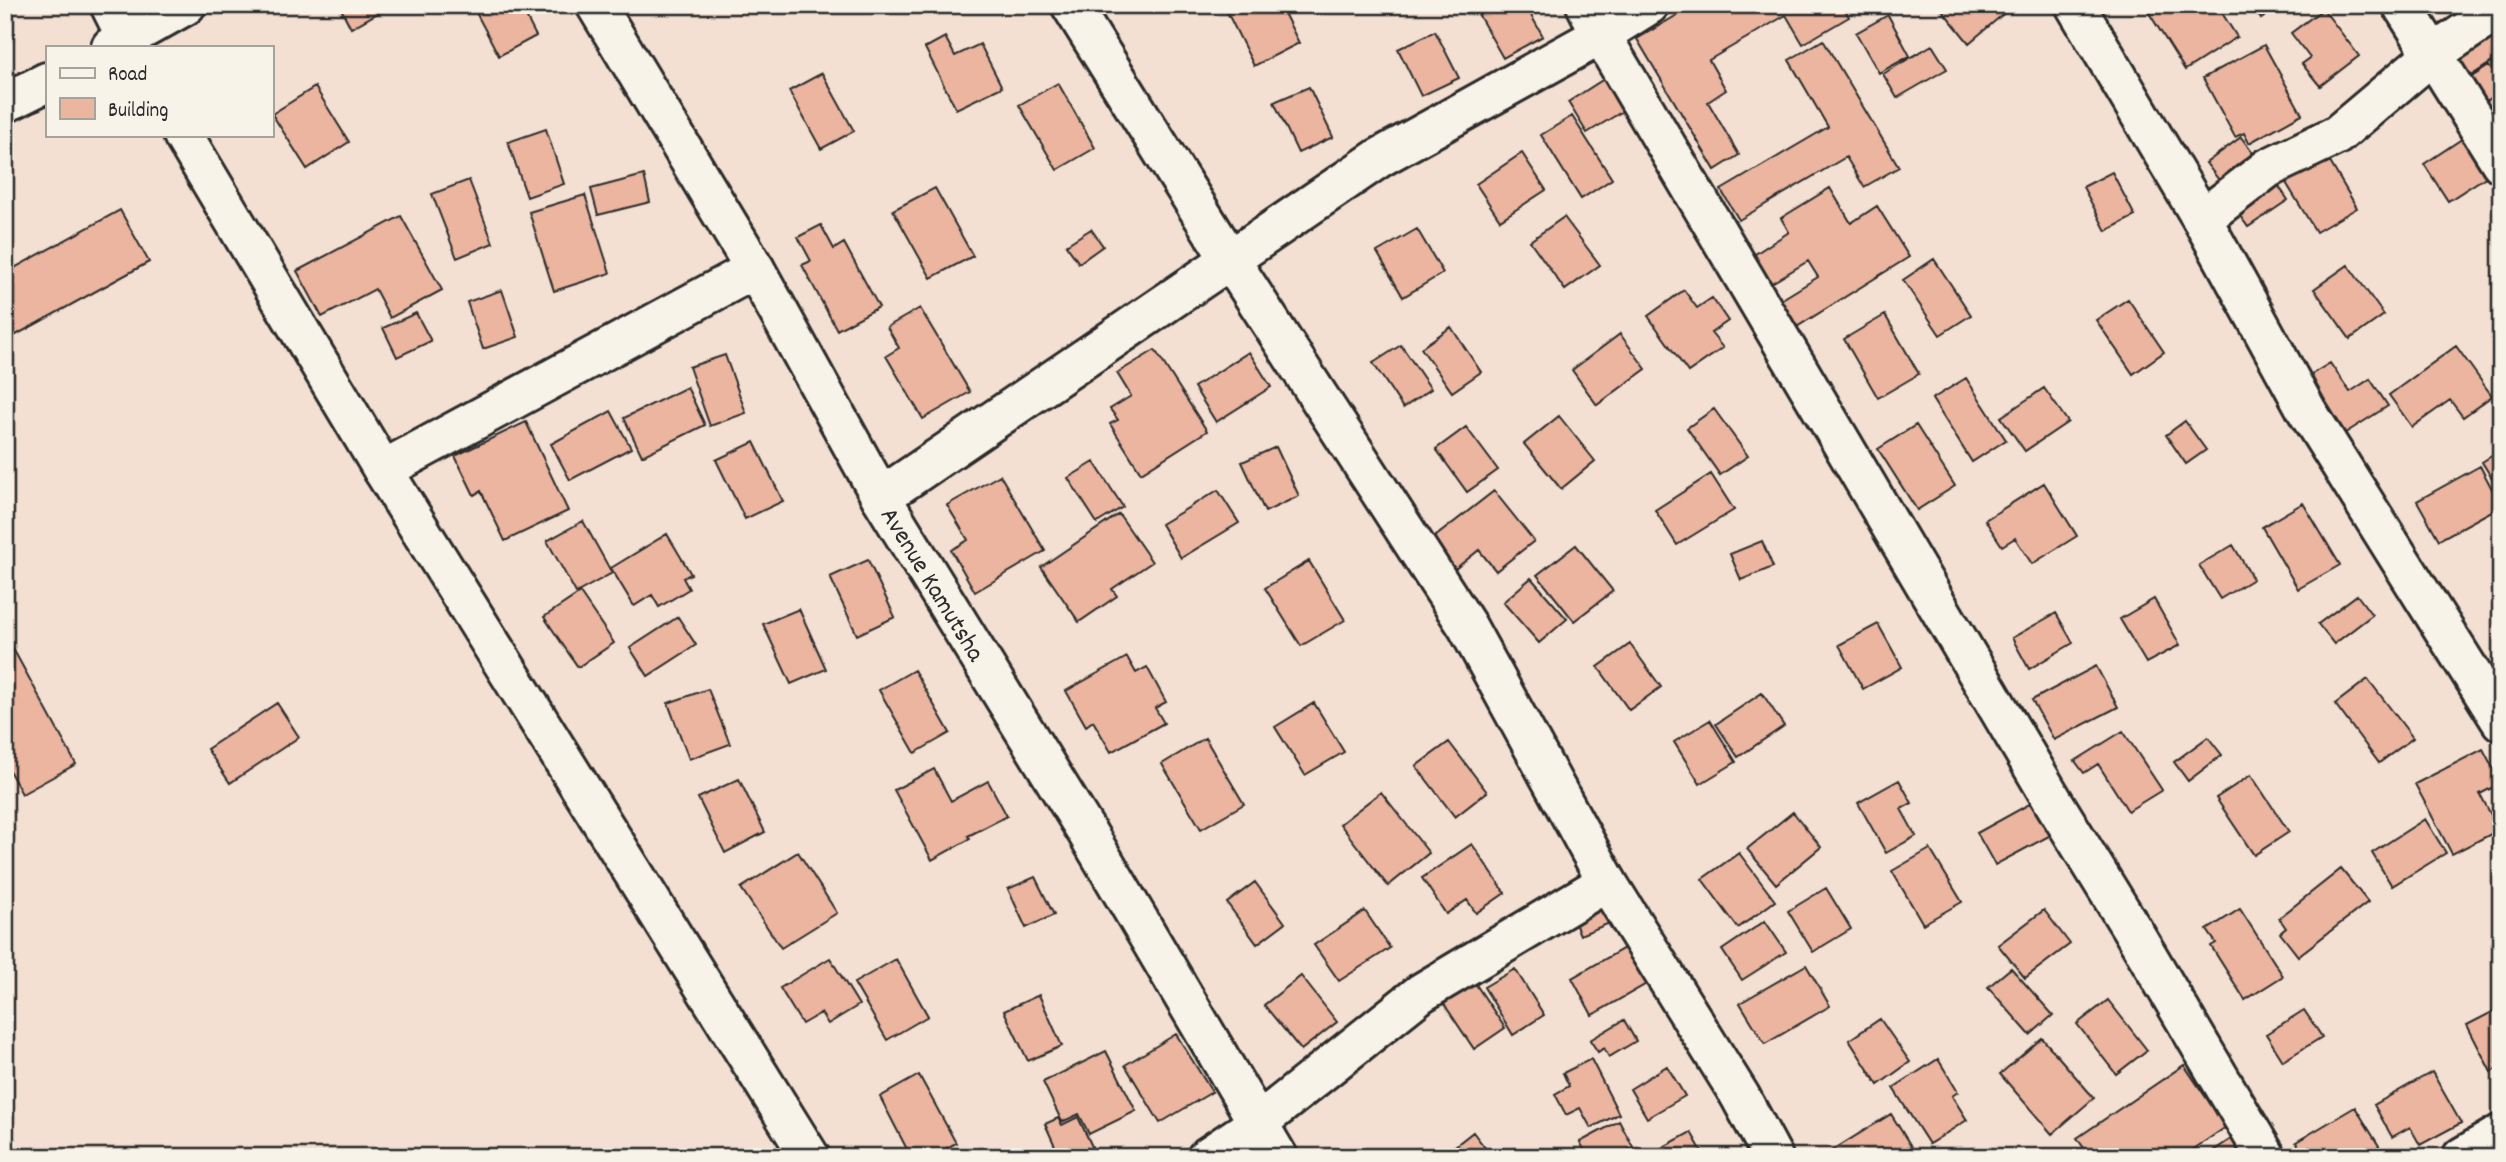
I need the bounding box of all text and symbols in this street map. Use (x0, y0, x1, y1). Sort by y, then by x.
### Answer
legend (46, 46, 273, 136)
text: Road (108, 61, 147, 91)
text: Building (108, 97, 168, 127)
street label: Avenue Kamutsha (869, 501, 993, 670)

